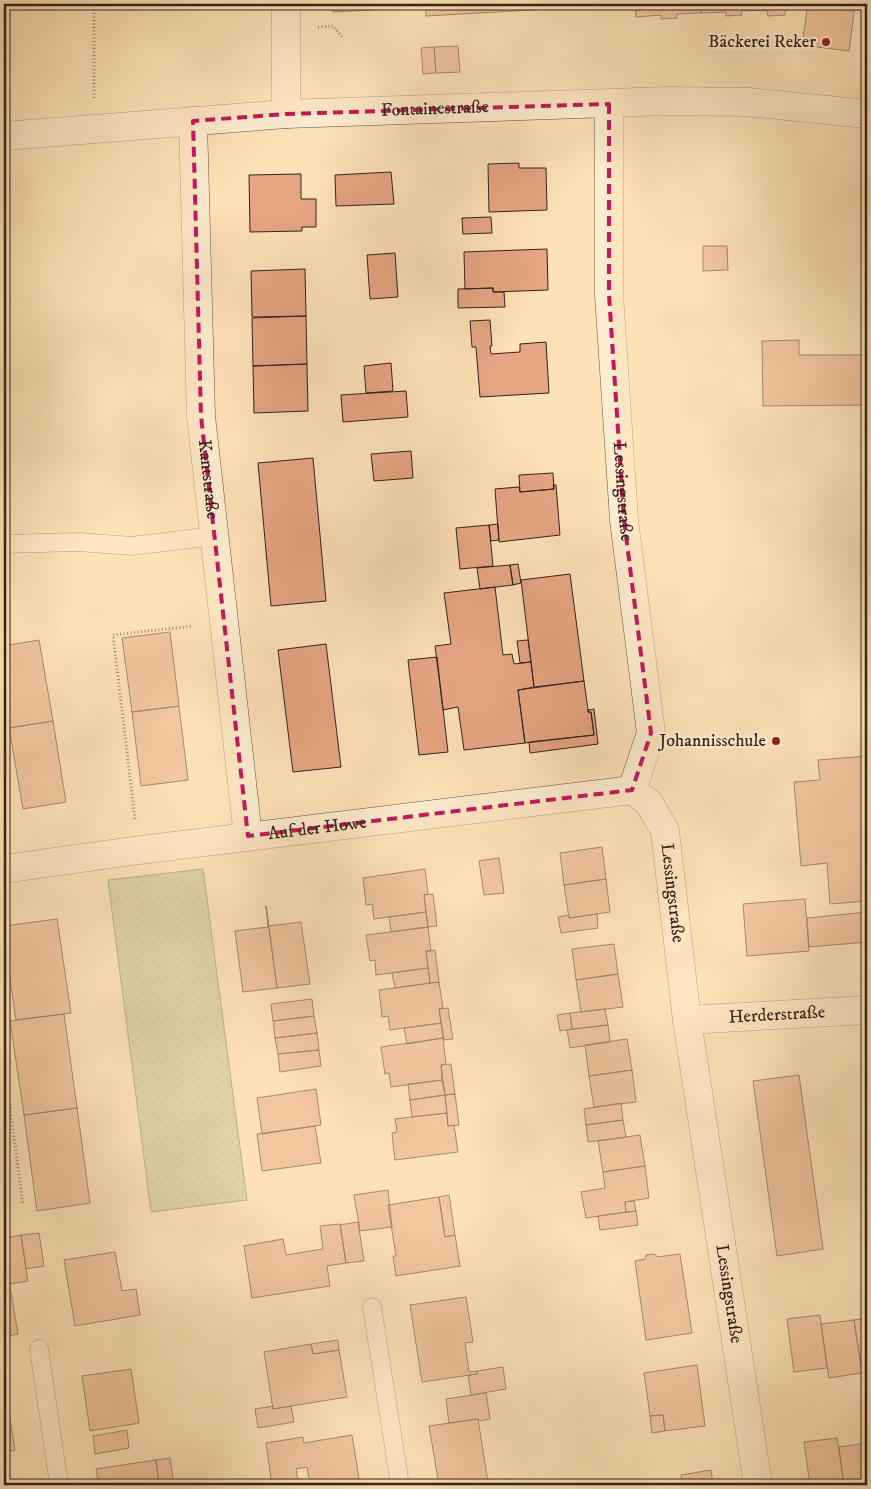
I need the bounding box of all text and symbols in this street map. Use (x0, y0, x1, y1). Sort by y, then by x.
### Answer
place label: Bäckerei Reker (708, 31, 816, 53)
marker: Bäckerei Reker (820, 36, 832, 48)
street label: Fontainestraße (381, 96, 489, 122)
street label: Kantstraße (193, 439, 223, 520)
street label: Lessingstraße (608, 441, 638, 543)
place label: Johannisschule (657, 730, 766, 752)
marker: Johannisschule (770, 735, 782, 747)
street label: Auf der Howe (267, 811, 368, 845)
street label: Lessingstraße (656, 842, 689, 944)
street label: Herderstraße (728, 1001, 826, 1029)
street label: Lessingstraße (710, 1243, 747, 1345)

